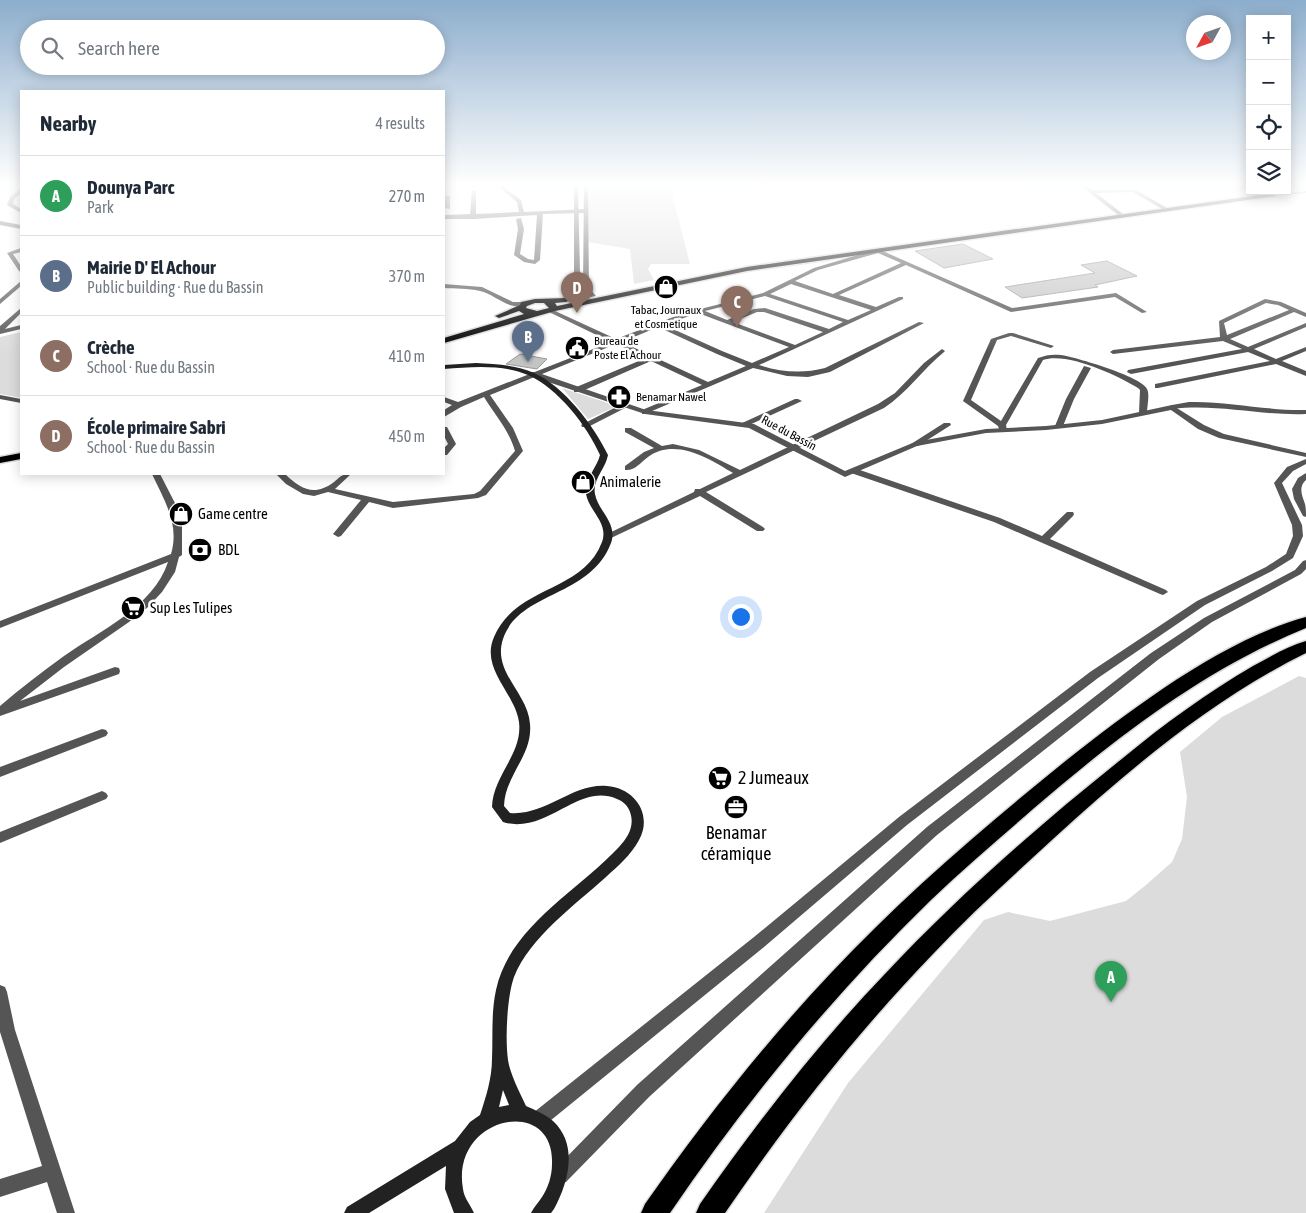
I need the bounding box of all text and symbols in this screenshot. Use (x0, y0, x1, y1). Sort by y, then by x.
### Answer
north arrow (1186, 15, 1231, 60)
map controls (1246, 15, 1291, 195)
button: + (1246, 15, 1291, 60)
search box (20, 20, 445, 75)
icon: search (38, 34, 66, 62)
text: Search here (78, 37, 160, 59)
button: − (1246, 60, 1291, 105)
button: locate (1246, 105, 1291, 150)
text: Nearby (40, 111, 96, 135)
text: 4 results (375, 114, 425, 132)
button: layers (1246, 150, 1291, 195)
text: Dounya Parc (87, 176, 174, 198)
text: A (52, 187, 60, 205)
text: 270 m (389, 187, 425, 205)
text: Park (87, 198, 114, 216)
text: Mairie D' El Achour (87, 256, 216, 278)
text: B (52, 267, 60, 285)
text: 370 m (389, 267, 425, 285)
pin: D (561, 272, 593, 313)
shop icon: Tabac, Journaux et Cosmetique (653, 274, 679, 300)
text: Public building · Rue du Bassin (87, 278, 263, 296)
pin: C (721, 286, 753, 327)
place label: Tabac, Journaux et Cosmetique (631, 303, 701, 331)
pin: B (512, 321, 544, 362)
place label: Bureau de Poste El Achour (594, 334, 662, 362)
public building icon: Bureau de Poste El Achour (564, 335, 590, 361)
text: Crèche (87, 336, 135, 358)
text: C (52, 347, 60, 365)
text: 410 m (389, 347, 425, 365)
text: School · Rue du Bassin (87, 358, 215, 376)
pharmacy icon: Benamar Nawel (606, 384, 632, 410)
place label: Benamar Nawel (636, 390, 707, 404)
street label: Rue du Bassin (759, 413, 819, 453)
text: École primaire Sabri (87, 416, 226, 438)
text: D (52, 427, 60, 445)
text: 450 m (389, 427, 425, 445)
text: School · Rue du Bassin (87, 438, 215, 456)
shop icon: Animalerie (570, 469, 596, 495)
place label: Animalerie (600, 473, 661, 490)
shop icon: Game centre (168, 501, 194, 527)
place label: Game centre (198, 505, 268, 522)
bank icon: BDL (187, 537, 213, 563)
place label: BDL (218, 541, 240, 558)
supermarket icon: Sup Les Tulipes (120, 595, 146, 621)
place label: Sup Les Tulipes (150, 599, 232, 616)
your location (728, 604, 754, 630)
supermarket icon: 2 Jumeaux (707, 765, 733, 791)
place label: 2 Jumeaux (738, 767, 809, 788)
office icon: Benamar céramique (723, 794, 749, 820)
place label: Benamar céramique (701, 822, 771, 864)
pin: A (1095, 961, 1127, 1002)

